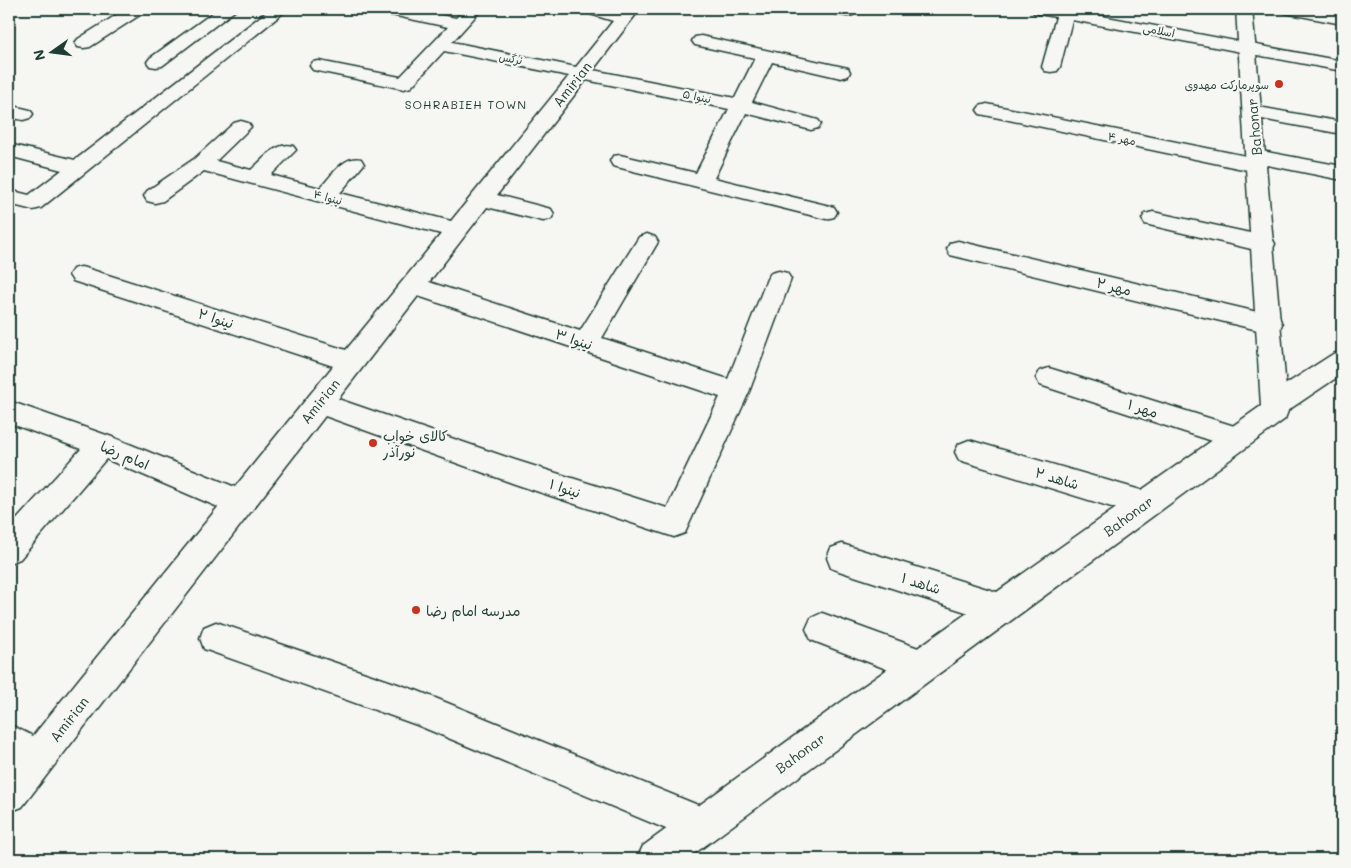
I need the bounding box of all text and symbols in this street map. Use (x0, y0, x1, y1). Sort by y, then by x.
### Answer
street label: اسلامی (1142, 20, 1176, 41)
north arrow (28, 28, 78, 78)
text: N (28, 48, 49, 63)
street label: نرگس (498, 48, 524, 68)
street label: Amirian (548, 57, 596, 111)
place label: سوپرمارکت مهدوی (1185, 77, 1269, 93)
marker: سوپرمارکت مهدوی (1273, 78, 1285, 90)
street label: نینوا ۵ (681, 86, 713, 107)
district label: SOHRABIEH TOWN (405, 96, 527, 112)
street label: Bahonar (1242, 98, 1266, 156)
street label: مهر ۴ (1107, 128, 1137, 148)
street label: نینوا ۴ (312, 186, 344, 209)
street label: مهر ۲ (1095, 273, 1133, 299)
street label: نینوا ۲ (196, 303, 236, 334)
street label: نینوا ۳ (553, 324, 595, 355)
street label: Amirian (296, 374, 344, 428)
street label: مهر ۱ (1125, 394, 1161, 422)
place label: کالای خواب نورآذر (382, 426, 448, 461)
street label: امام رضا (97, 436, 152, 476)
marker: کالای خواب نورآذر (367, 437, 379, 449)
street label: شاهد ۲ (1033, 462, 1081, 494)
street label: نینوا ۱ (547, 474, 583, 503)
street label: Bahonar (1099, 492, 1157, 540)
street label: شاهد ۱ (899, 568, 943, 598)
place label: مدرسه امام رضا (426, 601, 520, 622)
marker: مدرسه امام رضا (410, 604, 422, 616)
street label: Amirian (45, 692, 93, 746)
street label: Bahonar (771, 729, 829, 777)

